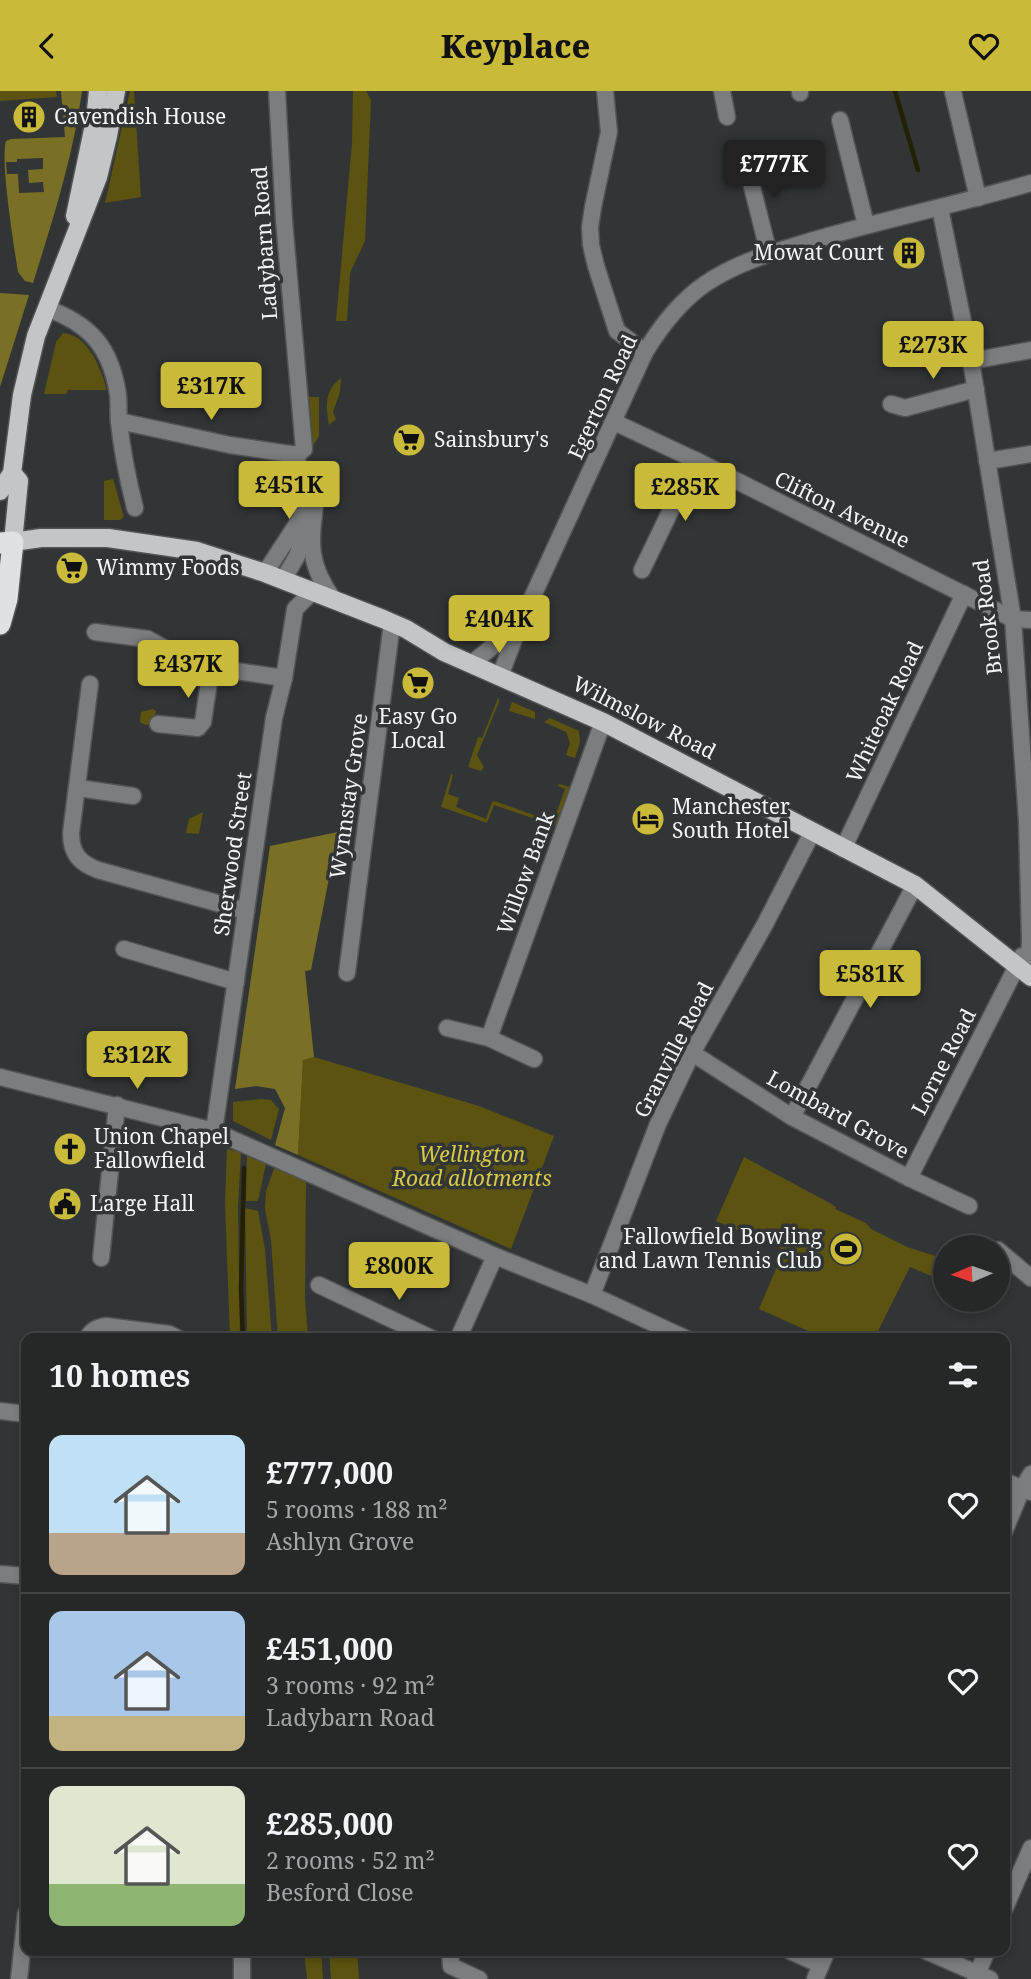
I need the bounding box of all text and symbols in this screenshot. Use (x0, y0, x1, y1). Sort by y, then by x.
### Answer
text: Keyplace (441, 24, 590, 67)
icon: back (28, 27, 66, 65)
icon: heart (965, 27, 1003, 65)
building icon: Cavendish House (10, 98, 48, 136)
place label: Cavendish House (54, 102, 226, 130)
pin: £777K (725, 141, 823, 200)
text: £777K (740, 147, 808, 179)
street label: Ladybarn Road (245, 165, 283, 321)
building icon: Mowat Court (890, 234, 928, 272)
place label: Mowat Court (754, 238, 884, 266)
pin: £273K (884, 321, 982, 381)
text: £273K (899, 328, 967, 360)
street label: Egerton Road (561, 330, 643, 464)
pin: £317K (162, 363, 260, 422)
text: £317K (177, 369, 245, 401)
supermarket icon: Sainsbury's (390, 421, 428, 459)
place label: Sainsbury's (434, 425, 549, 453)
pin: £451K (240, 461, 338, 521)
pin: £285K (636, 463, 734, 523)
street label: Clifton Avenue (770, 464, 915, 554)
text: £451K (255, 468, 323, 500)
text: £285K (651, 470, 719, 502)
supermarket icon: Wimmy Foods (53, 549, 91, 587)
place label: Wimmy Foods (96, 553, 239, 581)
street label: Brook Road (966, 558, 1008, 677)
pin: £404K (450, 595, 548, 655)
text: £404K (465, 602, 533, 634)
street label: Whiteoak Road (839, 636, 929, 787)
pin: £437K (139, 641, 237, 700)
text: £437K (154, 647, 222, 679)
supermarket icon: Easy Go Local (399, 664, 437, 702)
street label: Wilmslow Road (568, 669, 721, 765)
place label: Easy Go Local (379, 702, 457, 754)
street label: Wynnstay Grove (323, 711, 373, 880)
street label: Sherwood Street (207, 770, 257, 938)
place label: Manchester South Hotel (672, 792, 790, 844)
hotel icon: Manchester South Hotel (629, 800, 667, 838)
street label: Willow Bank (490, 807, 560, 938)
pin: £581K (821, 951, 919, 1010)
text: £581K (836, 957, 904, 989)
street label: Granville Road (627, 977, 719, 1122)
street label: Lorne Road (904, 1003, 982, 1120)
pin: £312K (88, 1031, 186, 1091)
text: £312K (103, 1038, 171, 1070)
street label: Lombard Grove (762, 1063, 915, 1165)
place label: Union Chapel Fallowfield (94, 1122, 230, 1174)
church icon: Union Chapel Fallowfield (51, 1130, 89, 1168)
park label: Wellington Road allotments (391, 1140, 552, 1192)
public building icon: Large Hall (46, 1185, 84, 1223)
place label: Large Hall (90, 1189, 195, 1217)
place label: Fallowfield Bowling and Lawn Tennis Club (599, 1222, 823, 1274)
sports icon: Fallowfield Bowling and Lawn Tennis Club (827, 1230, 865, 1268)
north arrow (933, 1235, 1010, 1313)
map controls (933, 1235, 1010, 1312)
pin: £800K (350, 1243, 448, 1302)
text: £800K (365, 1249, 433, 1281)
text: 10 homes (49, 1355, 190, 1396)
icon: filters (944, 1356, 982, 1394)
text: £777,000 (266, 1452, 393, 1493)
icon: home (105, 1463, 189, 1547)
icon: heart (944, 1486, 982, 1524)
text: 5 rooms · 188 m² (266, 1493, 448, 1525)
text: Ashlyn Grove (266, 1525, 414, 1557)
text: £451,000 (266, 1628, 393, 1669)
icon: home (105, 1639, 189, 1723)
icon: heart (944, 1662, 982, 1700)
text: 3 rooms · 92 m² (266, 1669, 435, 1701)
text: Ladybarn Road (266, 1701, 435, 1733)
text: £285,000 (266, 1803, 393, 1844)
icon: home (105, 1814, 189, 1898)
icon: heart (944, 1837, 982, 1875)
text: 2 rooms · 52 m² (266, 1844, 435, 1876)
text: Besford Close (266, 1876, 414, 1908)

